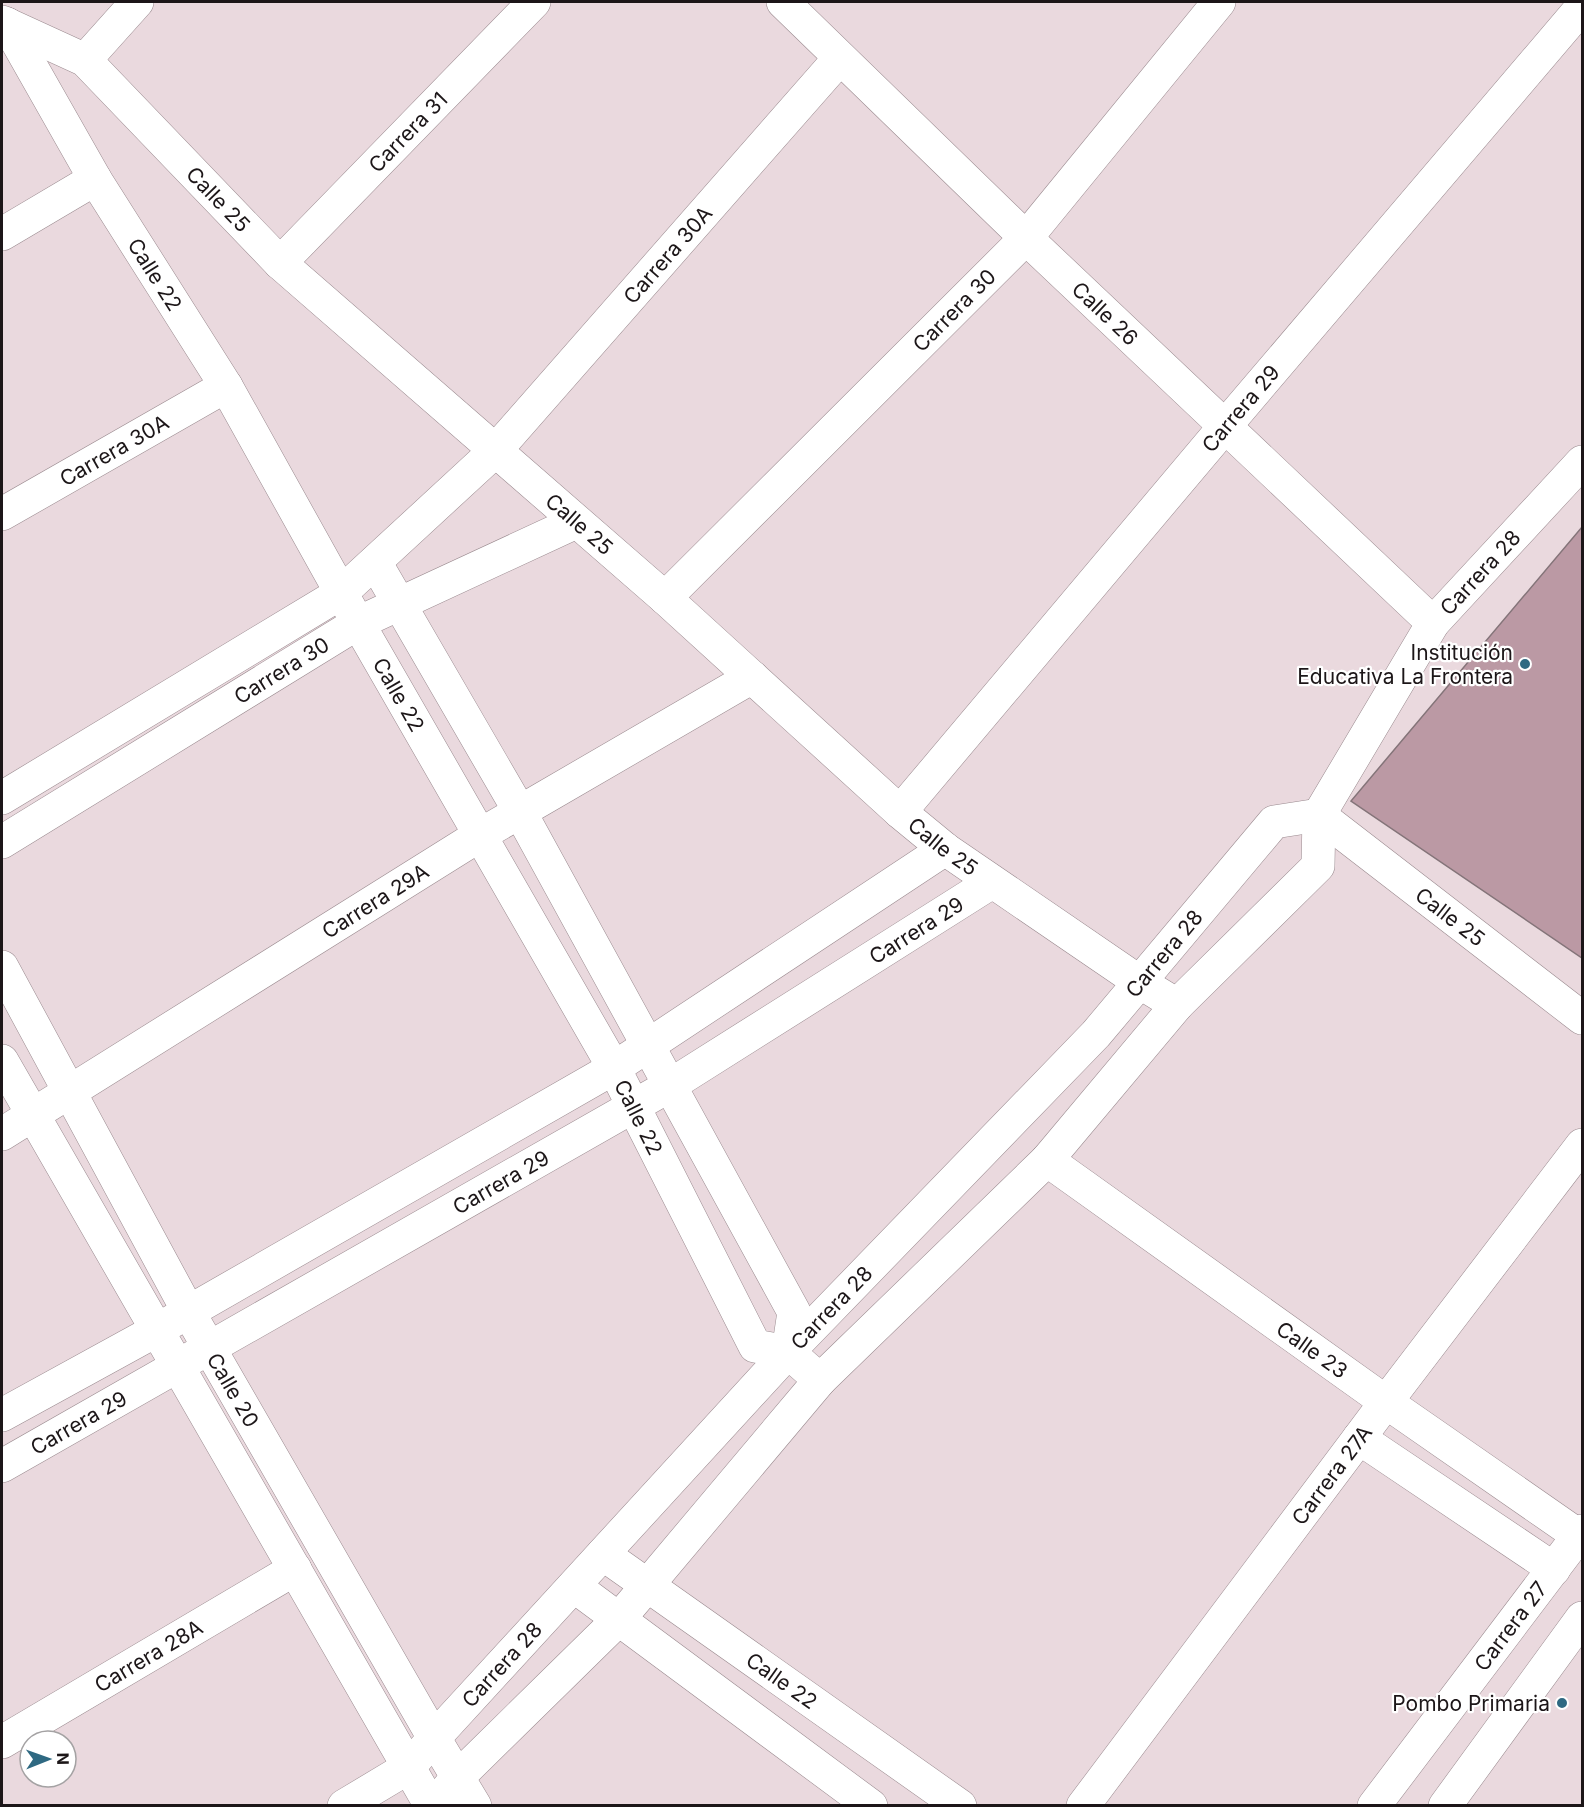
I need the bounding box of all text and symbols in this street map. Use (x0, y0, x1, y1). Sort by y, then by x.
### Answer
street label: Carrera 31 (363, 86, 452, 177)
street label: Calle 25 (181, 161, 256, 237)
street label: Carrera 30A (618, 201, 717, 308)
street label: Calle 22 (123, 233, 188, 315)
street label: Carrera 30 (907, 263, 1001, 357)
street label: Calle 26 (1067, 276, 1144, 350)
street label: Carrera 29 (1196, 360, 1284, 457)
street label: Carrera 30A (55, 409, 173, 491)
street label: Calle 25 (541, 488, 618, 560)
street label: Carrera 28 (1435, 525, 1525, 620)
street label: Carrera 30 (229, 631, 334, 709)
place label: Institución Educativa La Frontera (1297, 640, 1513, 689)
street label: Calle 22 (368, 653, 430, 736)
marker: Institución Educativa La Frontera (1518, 657, 1532, 671)
street label: Calle 25 (903, 812, 983, 880)
street label: Carrera 29A (317, 858, 433, 943)
street label: Calle 25 (1411, 882, 1490, 951)
street label: Carrera 29 (864, 891, 968, 969)
street label: Carrera 28 (1120, 904, 1208, 1002)
street label: Calle 22 (609, 1075, 668, 1159)
street label: Carrera 29 (448, 1145, 553, 1219)
street label: Carrera 28 (785, 1260, 877, 1354)
street label: Calle 23 (1272, 1316, 1353, 1383)
street label: Calle 20 (202, 1348, 265, 1431)
street label: Carrera 29 (26, 1385, 131, 1460)
street label: Carrera 27A (1286, 1420, 1377, 1529)
street label: Carrera 27 (1469, 1576, 1552, 1675)
street label: Carrera 28A (90, 1614, 207, 1697)
street label: Carrera 28 (456, 1617, 547, 1712)
street label: Calle 22 (742, 1647, 822, 1714)
place label: Pombo Primaria (1392, 1691, 1550, 1716)
marker: Pombo Primaria (1555, 1696, 1569, 1710)
north arrow (18, 1729, 78, 1789)
text: N (53, 1752, 73, 1765)

